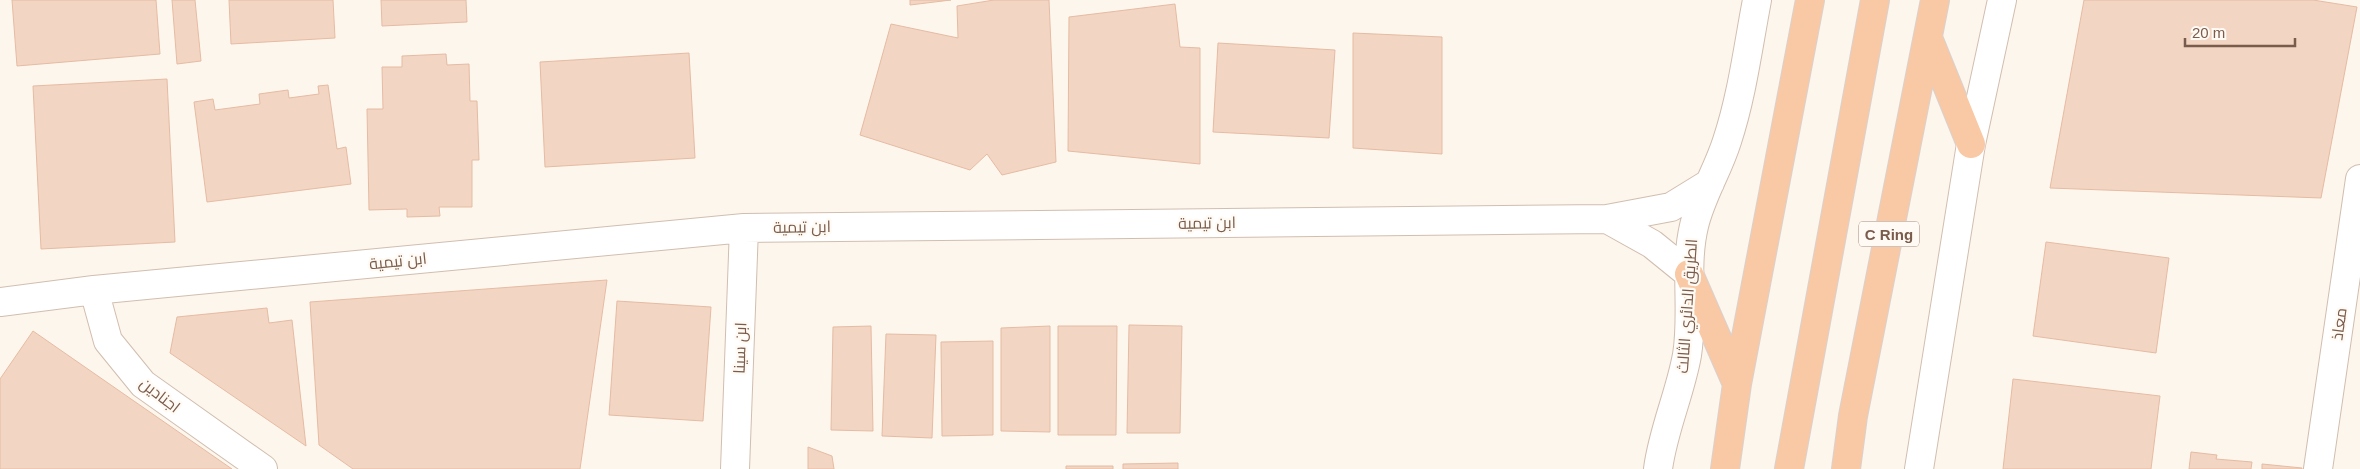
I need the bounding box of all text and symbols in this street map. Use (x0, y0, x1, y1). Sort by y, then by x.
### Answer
scale bar (2185, 15, 2295, 47)
text: 20 m (2192, 24, 2225, 41)
street label: ابن تيمية (1178, 214, 1236, 234)
street label: ابن تيمية (773, 218, 831, 238)
road number: C Ring (1859, 222, 1919, 246)
street label: الطريق الدائري الثالث (1674, 238, 1705, 374)
street label: ابن تيمية (368, 250, 428, 274)
street label: معاذ (2328, 307, 2350, 341)
street label: ابن سينا (731, 322, 751, 374)
street label: اجنادين (135, 374, 183, 417)

